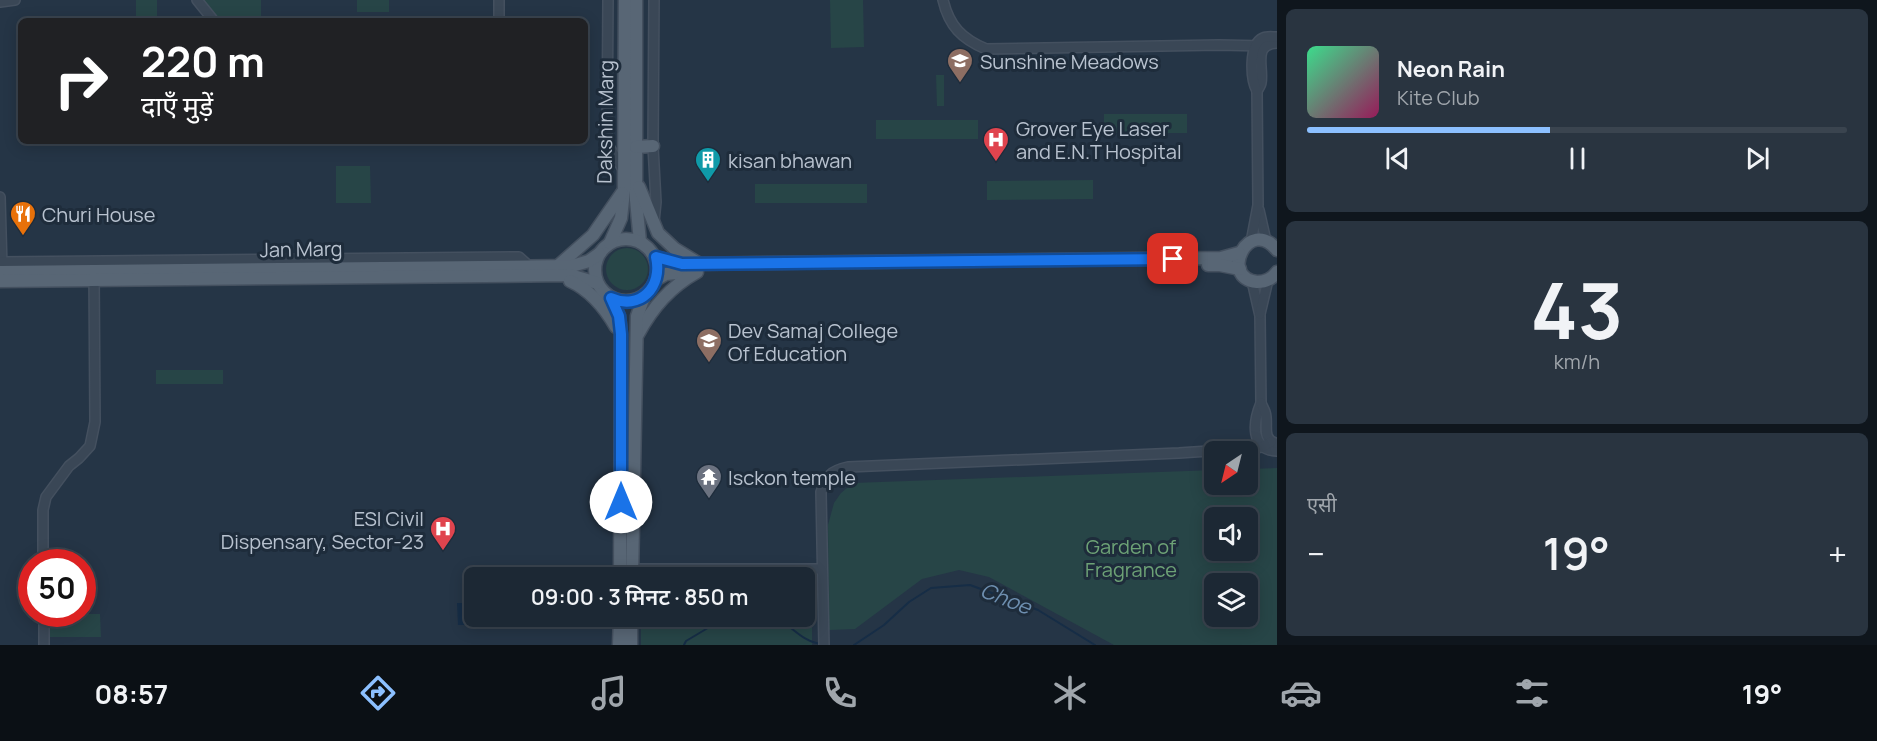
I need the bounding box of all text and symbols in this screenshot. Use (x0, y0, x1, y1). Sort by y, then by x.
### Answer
text: 220 m (141, 32, 265, 90)
icon: right (42, 42, 120, 120)
school or university icon: Sunshine Meadows (945, 46, 975, 84)
place label: Sunshine Meadows (980, 48, 1159, 75)
text: Neon Rain (1397, 54, 1505, 84)
street label: Dakshin Marg (590, 60, 620, 184)
text: Kite Club (1397, 84, 1480, 111)
text: दाएँ मुड़ें (141, 87, 213, 124)
place label: Grover Eye Laser and E.N.T Hospital (1016, 115, 1182, 165)
hospital icon: Grover Eye Laser and E.N.T Hospital (981, 125, 1011, 163)
icon: previous (1381, 142, 1414, 175)
icon: pause (1561, 142, 1594, 175)
icon: next (1741, 142, 1774, 175)
building icon: kisan bhawan (693, 145, 723, 183)
place label: kisan bhawan (728, 147, 852, 174)
restaurant icon: Churi House (8, 199, 38, 237)
place label: Churi House (42, 201, 156, 228)
pin (1147, 233, 1198, 284)
street label: Jan Marg (259, 235, 343, 263)
icon: arrive (1156, 242, 1189, 275)
text: 43 (1531, 256, 1623, 362)
place label: Dev Samaj College Of Education (728, 317, 898, 367)
school or university icon: Dev Samaj College Of Education (694, 326, 724, 364)
text: km/h (1554, 348, 1600, 375)
north arrow (1204, 441, 1258, 495)
map controls (1204, 441, 1258, 627)
temple icon: Isckon temple (694, 462, 724, 500)
place label: Isckon temple (728, 464, 856, 491)
position arrow (589, 470, 653, 534)
text: एसी (1307, 491, 1337, 518)
place label: ESI Civil Dispensary, Sector-23 (221, 505, 424, 555)
button: sound (1204, 507, 1258, 561)
hospital icon: ESI Civil Dispensary, Sector-23 (428, 514, 458, 552)
text: 19° (1543, 522, 1610, 584)
text: − (1307, 531, 1325, 576)
text: + (1828, 531, 1847, 576)
park label: Garden of Fragrance (1085, 533, 1177, 583)
speed limit sign: 50 (18, 549, 96, 627)
button: layers (1204, 573, 1258, 627)
water label: Choe (977, 576, 1037, 621)
text: 09:00 · 3 मिनट · 850 m (531, 582, 748, 612)
icon: directions (357, 672, 399, 714)
icon: music (588, 672, 630, 714)
icon: phone (819, 672, 861, 714)
icon: climate (1049, 672, 1091, 714)
icon: car (1280, 672, 1322, 714)
icon: filters (1511, 672, 1553, 714)
text: 08:57 (94, 675, 168, 712)
text: 19° (1742, 675, 1783, 712)

